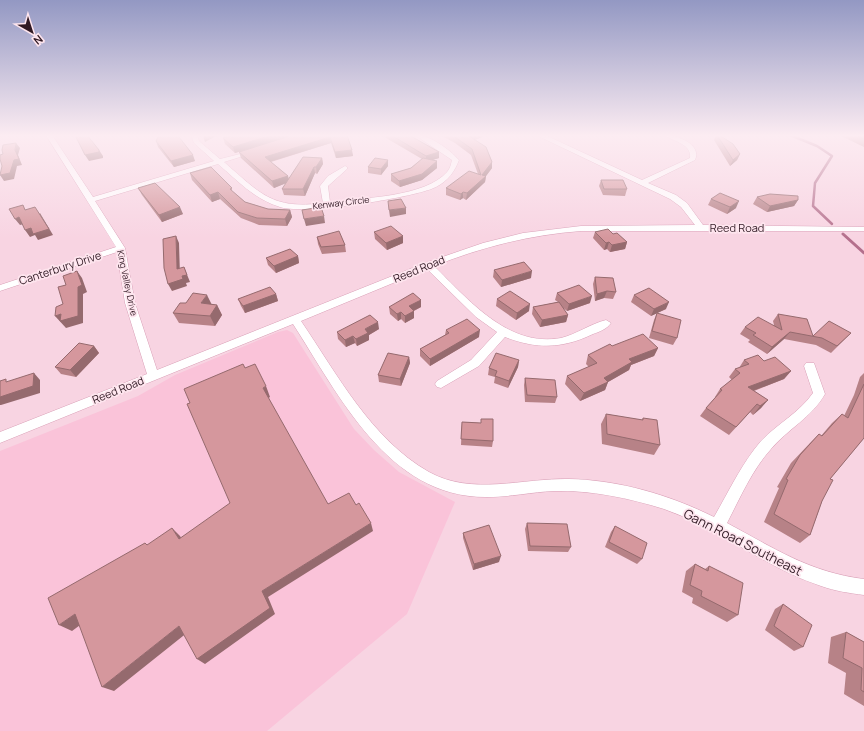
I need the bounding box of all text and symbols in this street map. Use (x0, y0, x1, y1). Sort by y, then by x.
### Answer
north arrow (12, 12, 52, 52)
text: N (31, 32, 46, 49)
street label: Kenway Circle (312, 193, 370, 212)
street label: Reed Road (710, 220, 764, 235)
street label: Canterbury Drive (17, 247, 103, 288)
street label: King Valley Drive (114, 249, 141, 317)
street label: Reed Road (391, 251, 447, 286)
street label: Reed Road (90, 372, 146, 407)
street label: Gann Road Southeast (681, 504, 805, 580)

